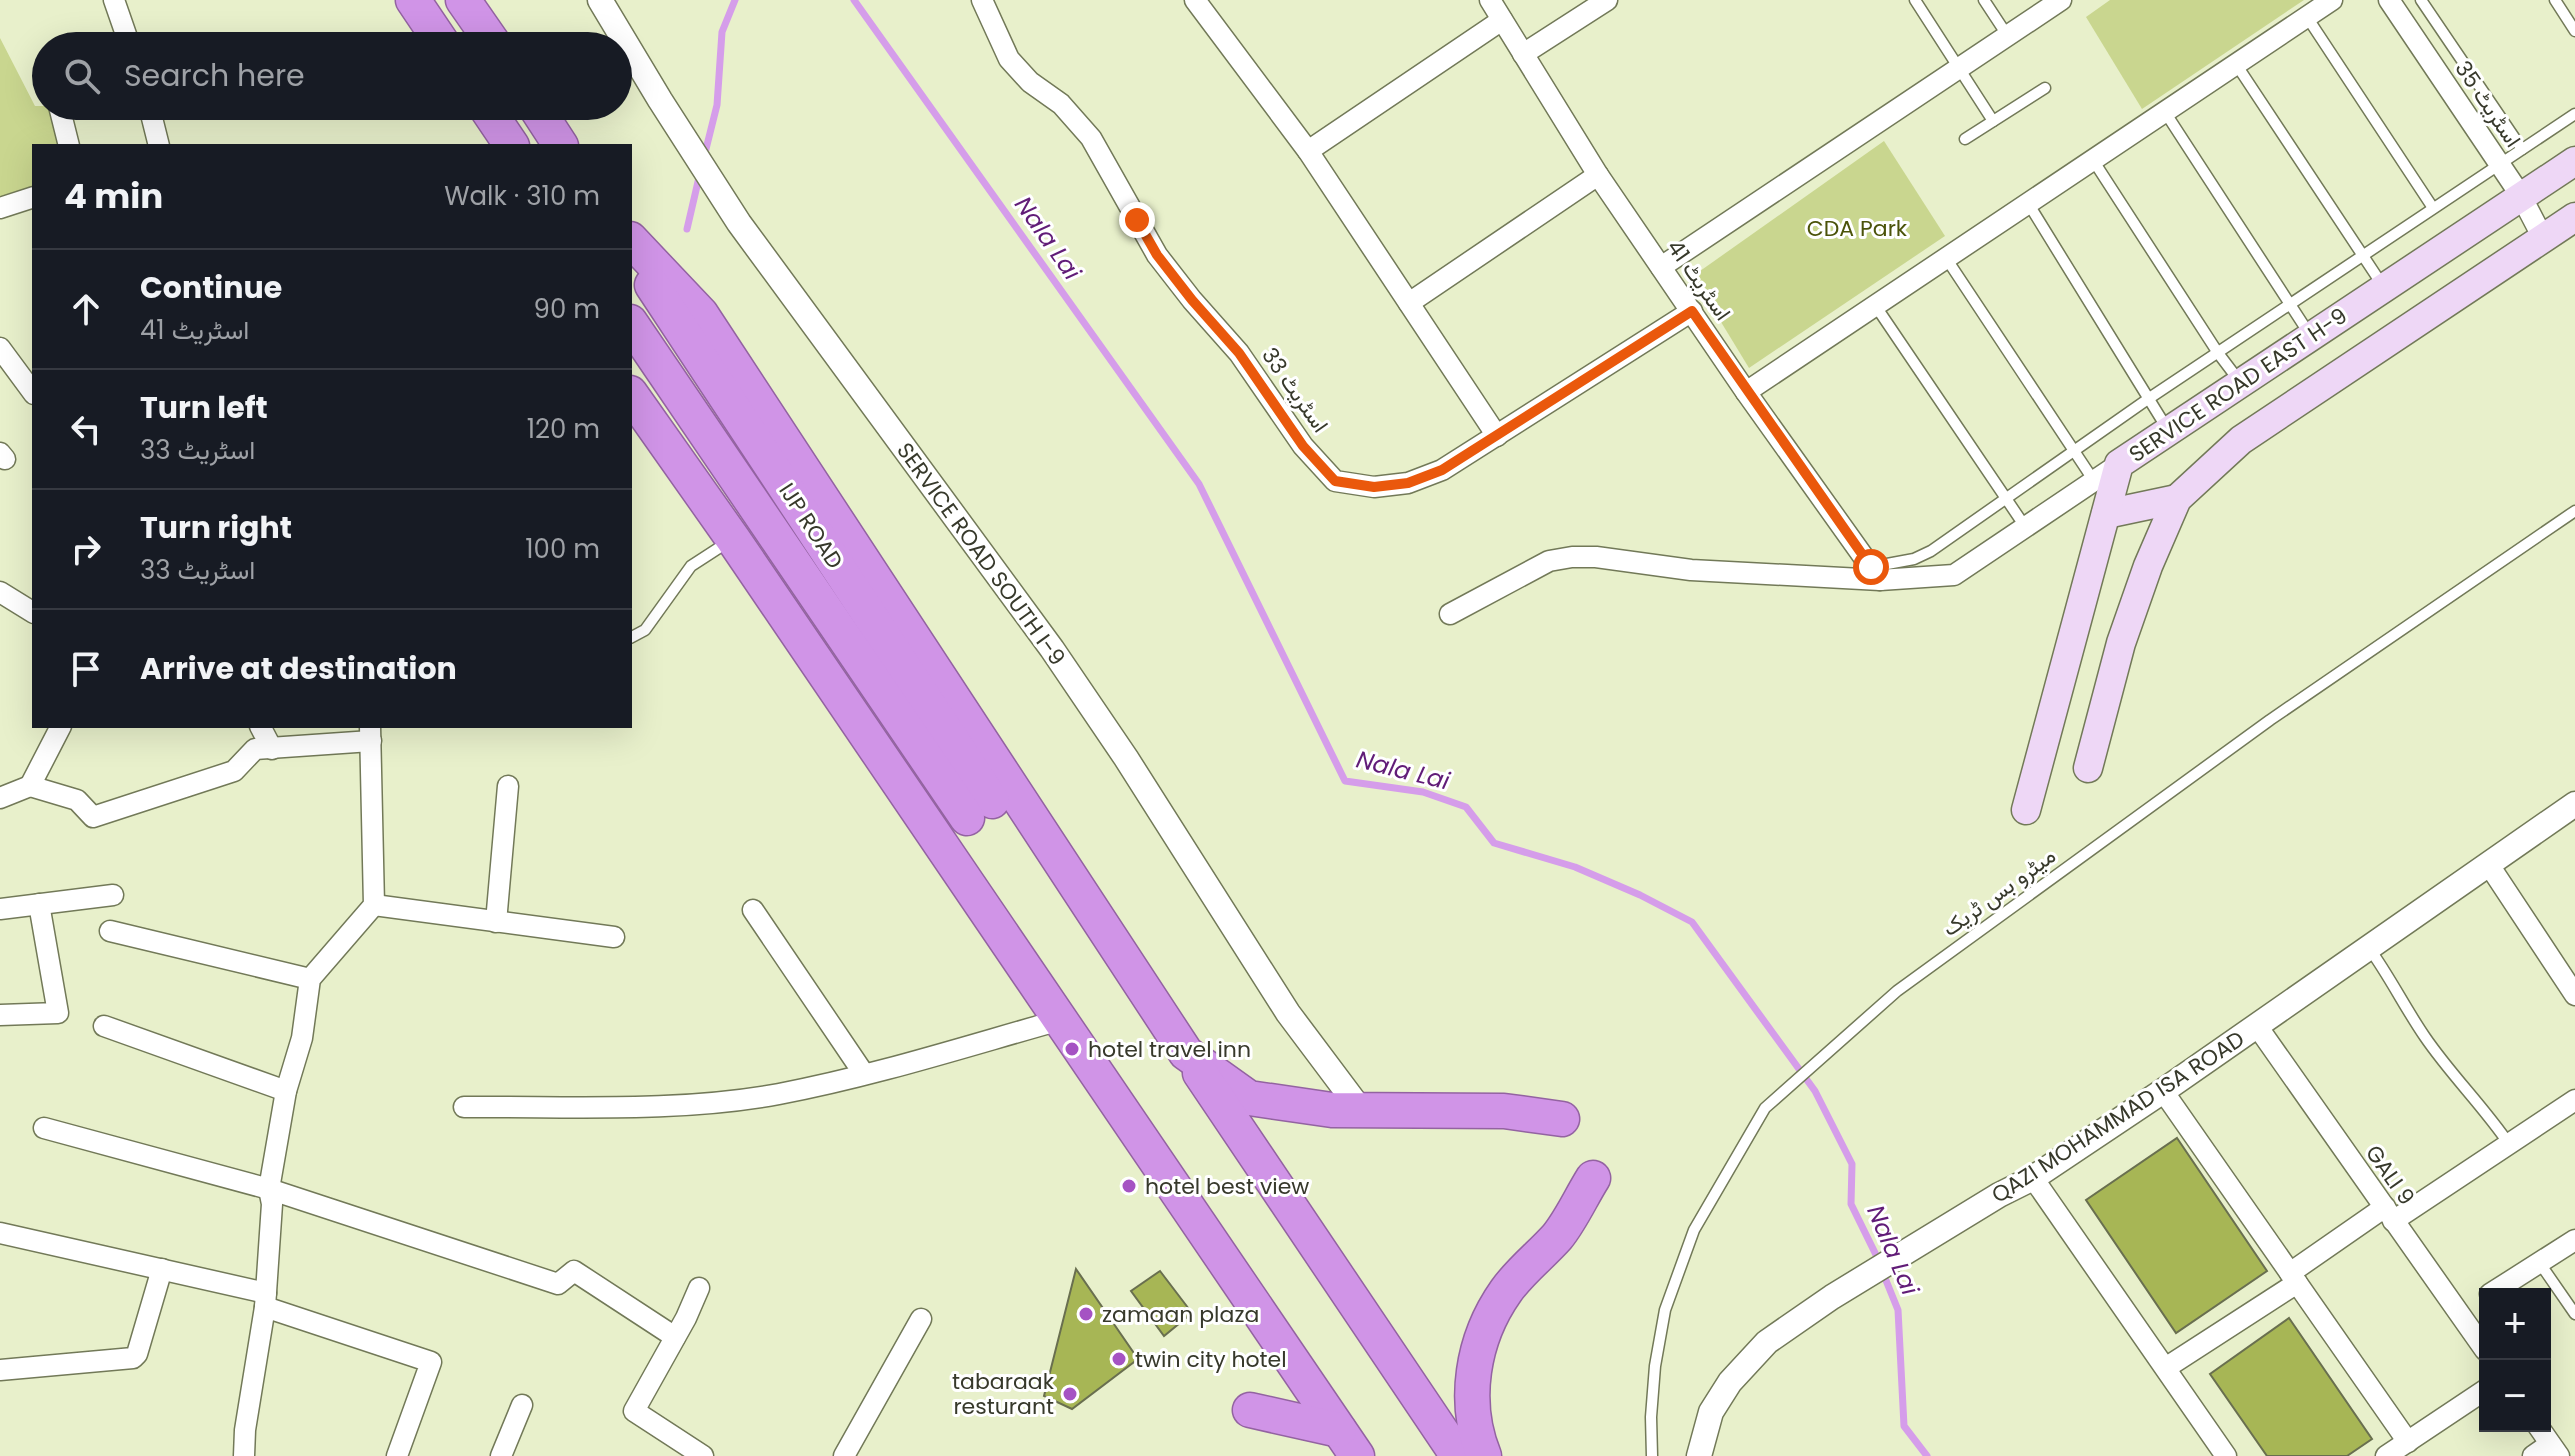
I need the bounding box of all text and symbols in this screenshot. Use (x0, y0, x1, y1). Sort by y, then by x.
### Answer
search box (32, 32, 632, 120)
icon: search (60, 54, 104, 98)
text: Search here (124, 54, 305, 97)
street label: اسٹریٹ 35 (2448, 55, 2528, 153)
text: 4 min (64, 172, 163, 220)
text: Walk · 310 m (444, 178, 600, 214)
water label: Nala Lai (1007, 190, 1089, 287)
route end (1119, 202, 1155, 238)
park label: CDA Park (1807, 213, 1908, 244)
street label: اسٹریٹ 41 (1660, 233, 1738, 327)
text: Continue (140, 266, 282, 309)
icon: ahead (64, 287, 108, 331)
text: 90 m (534, 291, 600, 327)
street label: SERVICE ROAD EAST H-9 (2123, 300, 2353, 470)
text: اسٹریٹ 41 (140, 312, 249, 348)
street label: اسٹریٹ 33 (1254, 341, 1336, 439)
text: Turn left (140, 386, 268, 429)
icon: left (64, 407, 108, 451)
text: 120 m (527, 411, 600, 447)
text: اسٹریٹ 33 (140, 432, 255, 468)
street label: SERVICE ROAD SOUTH I-9 (890, 436, 1072, 672)
street label: IJP ROAD (772, 477, 850, 575)
text: Turn right (140, 506, 292, 549)
icon: right (64, 527, 108, 571)
text: 100 m (525, 531, 600, 567)
route start (1853, 549, 1889, 585)
text: اسٹریٹ 33 (140, 552, 255, 588)
icon: arrive (64, 647, 108, 691)
text: Arrive at destination (140, 647, 457, 690)
water label: Nala Lai (1353, 743, 1454, 798)
street label: میٹرو بس ٹریک (1936, 840, 2062, 944)
street label: QAZI MOHAMMAD ISA ROAD (1985, 1023, 2251, 1211)
place label: hotel travel inn (1088, 1034, 1251, 1065)
marker: hotel travel inn (1063, 1040, 1081, 1058)
street label: GALI 9 (2358, 1139, 2422, 1211)
place label: hotel best view (1145, 1171, 1309, 1202)
marker: hotel best view (1120, 1177, 1138, 1195)
water label: Nala Lai (1859, 1200, 1927, 1301)
map controls (2479, 1288, 2551, 1432)
button: + (2479, 1288, 2551, 1360)
place label: zamaan plaza (1102, 1299, 1259, 1330)
marker: zamaan plaza (1077, 1305, 1095, 1323)
place label: twin city hotel (1135, 1344, 1287, 1375)
marker: twin city hotel (1110, 1350, 1128, 1368)
button: − (2479, 1360, 2551, 1432)
place label: tabaraak resturant (952, 1366, 1055, 1422)
marker: tabaraak resturant (1061, 1385, 1079, 1403)

